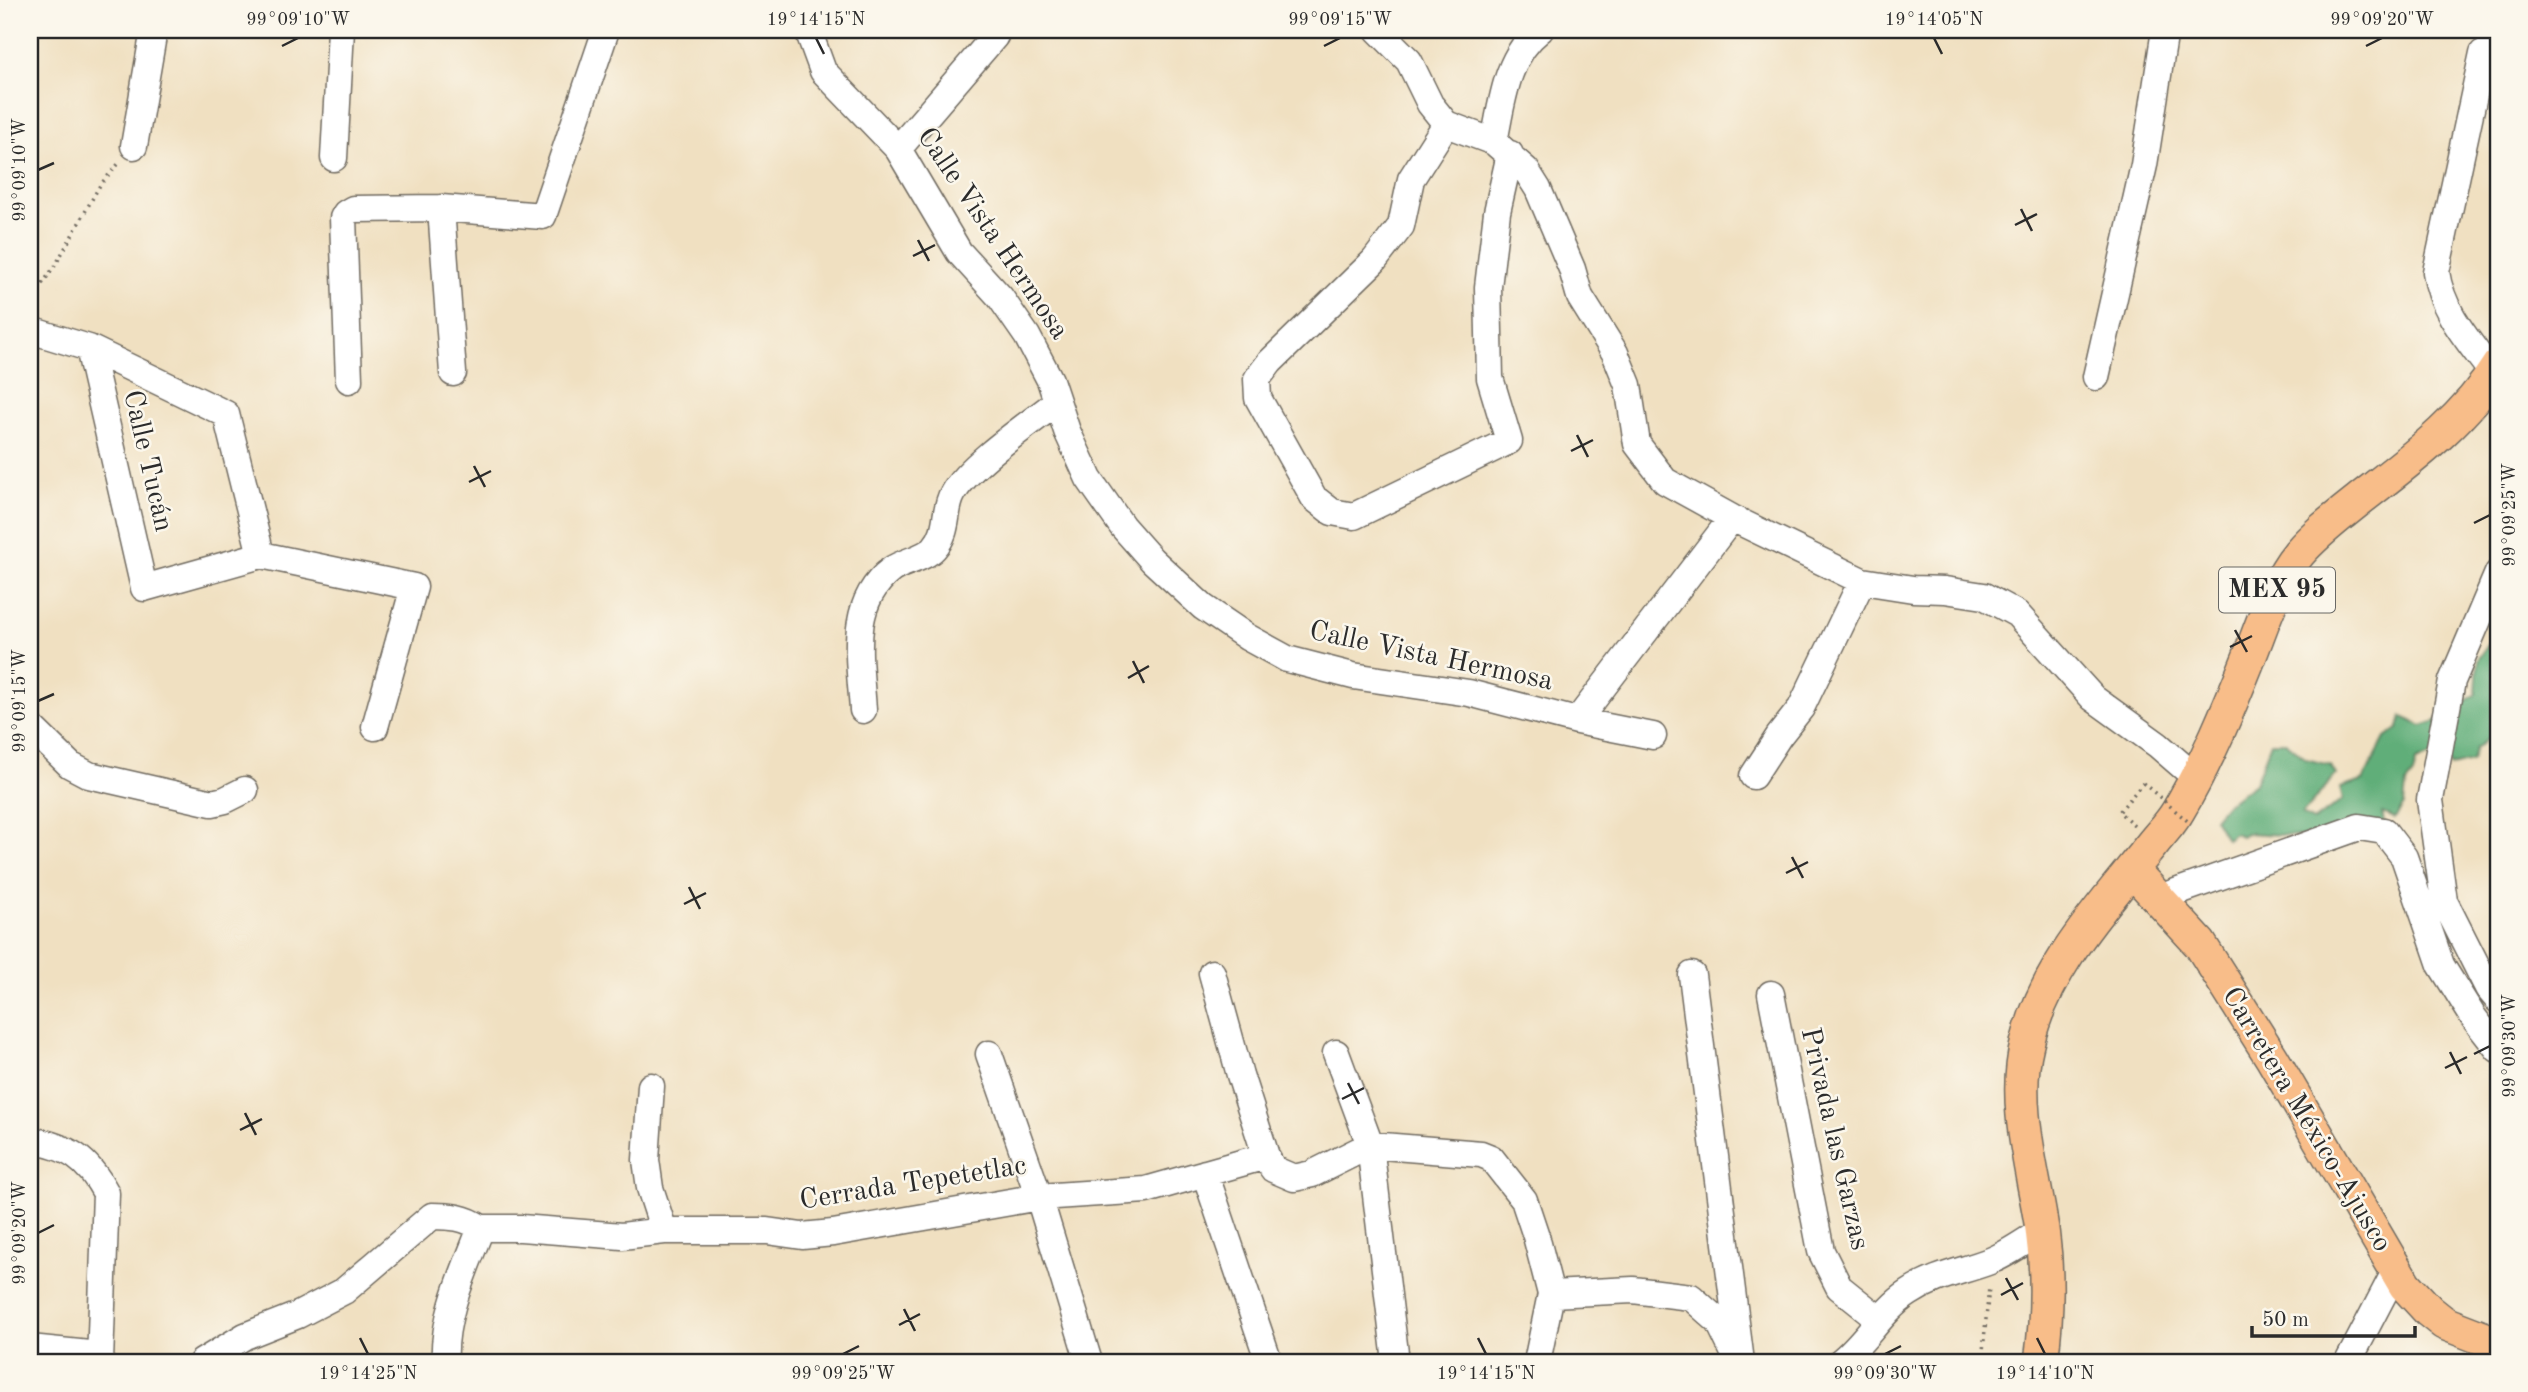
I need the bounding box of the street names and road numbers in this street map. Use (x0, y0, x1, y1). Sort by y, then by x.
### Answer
street label: Calle Vista Hermosa (911, 123, 1073, 345)
street label: Calle Tucán (117, 387, 177, 535)
road number: MEX 95 (2219, 568, 2335, 612)
street label: Calle Vista Hermosa (1307, 617, 1556, 697)
street label: Carretera México-Ajusco (2216, 983, 2396, 1257)
street label: Privada las Garzas (1795, 1025, 1873, 1253)
street label: Cerrada Tepetetlac (798, 1152, 1028, 1216)

